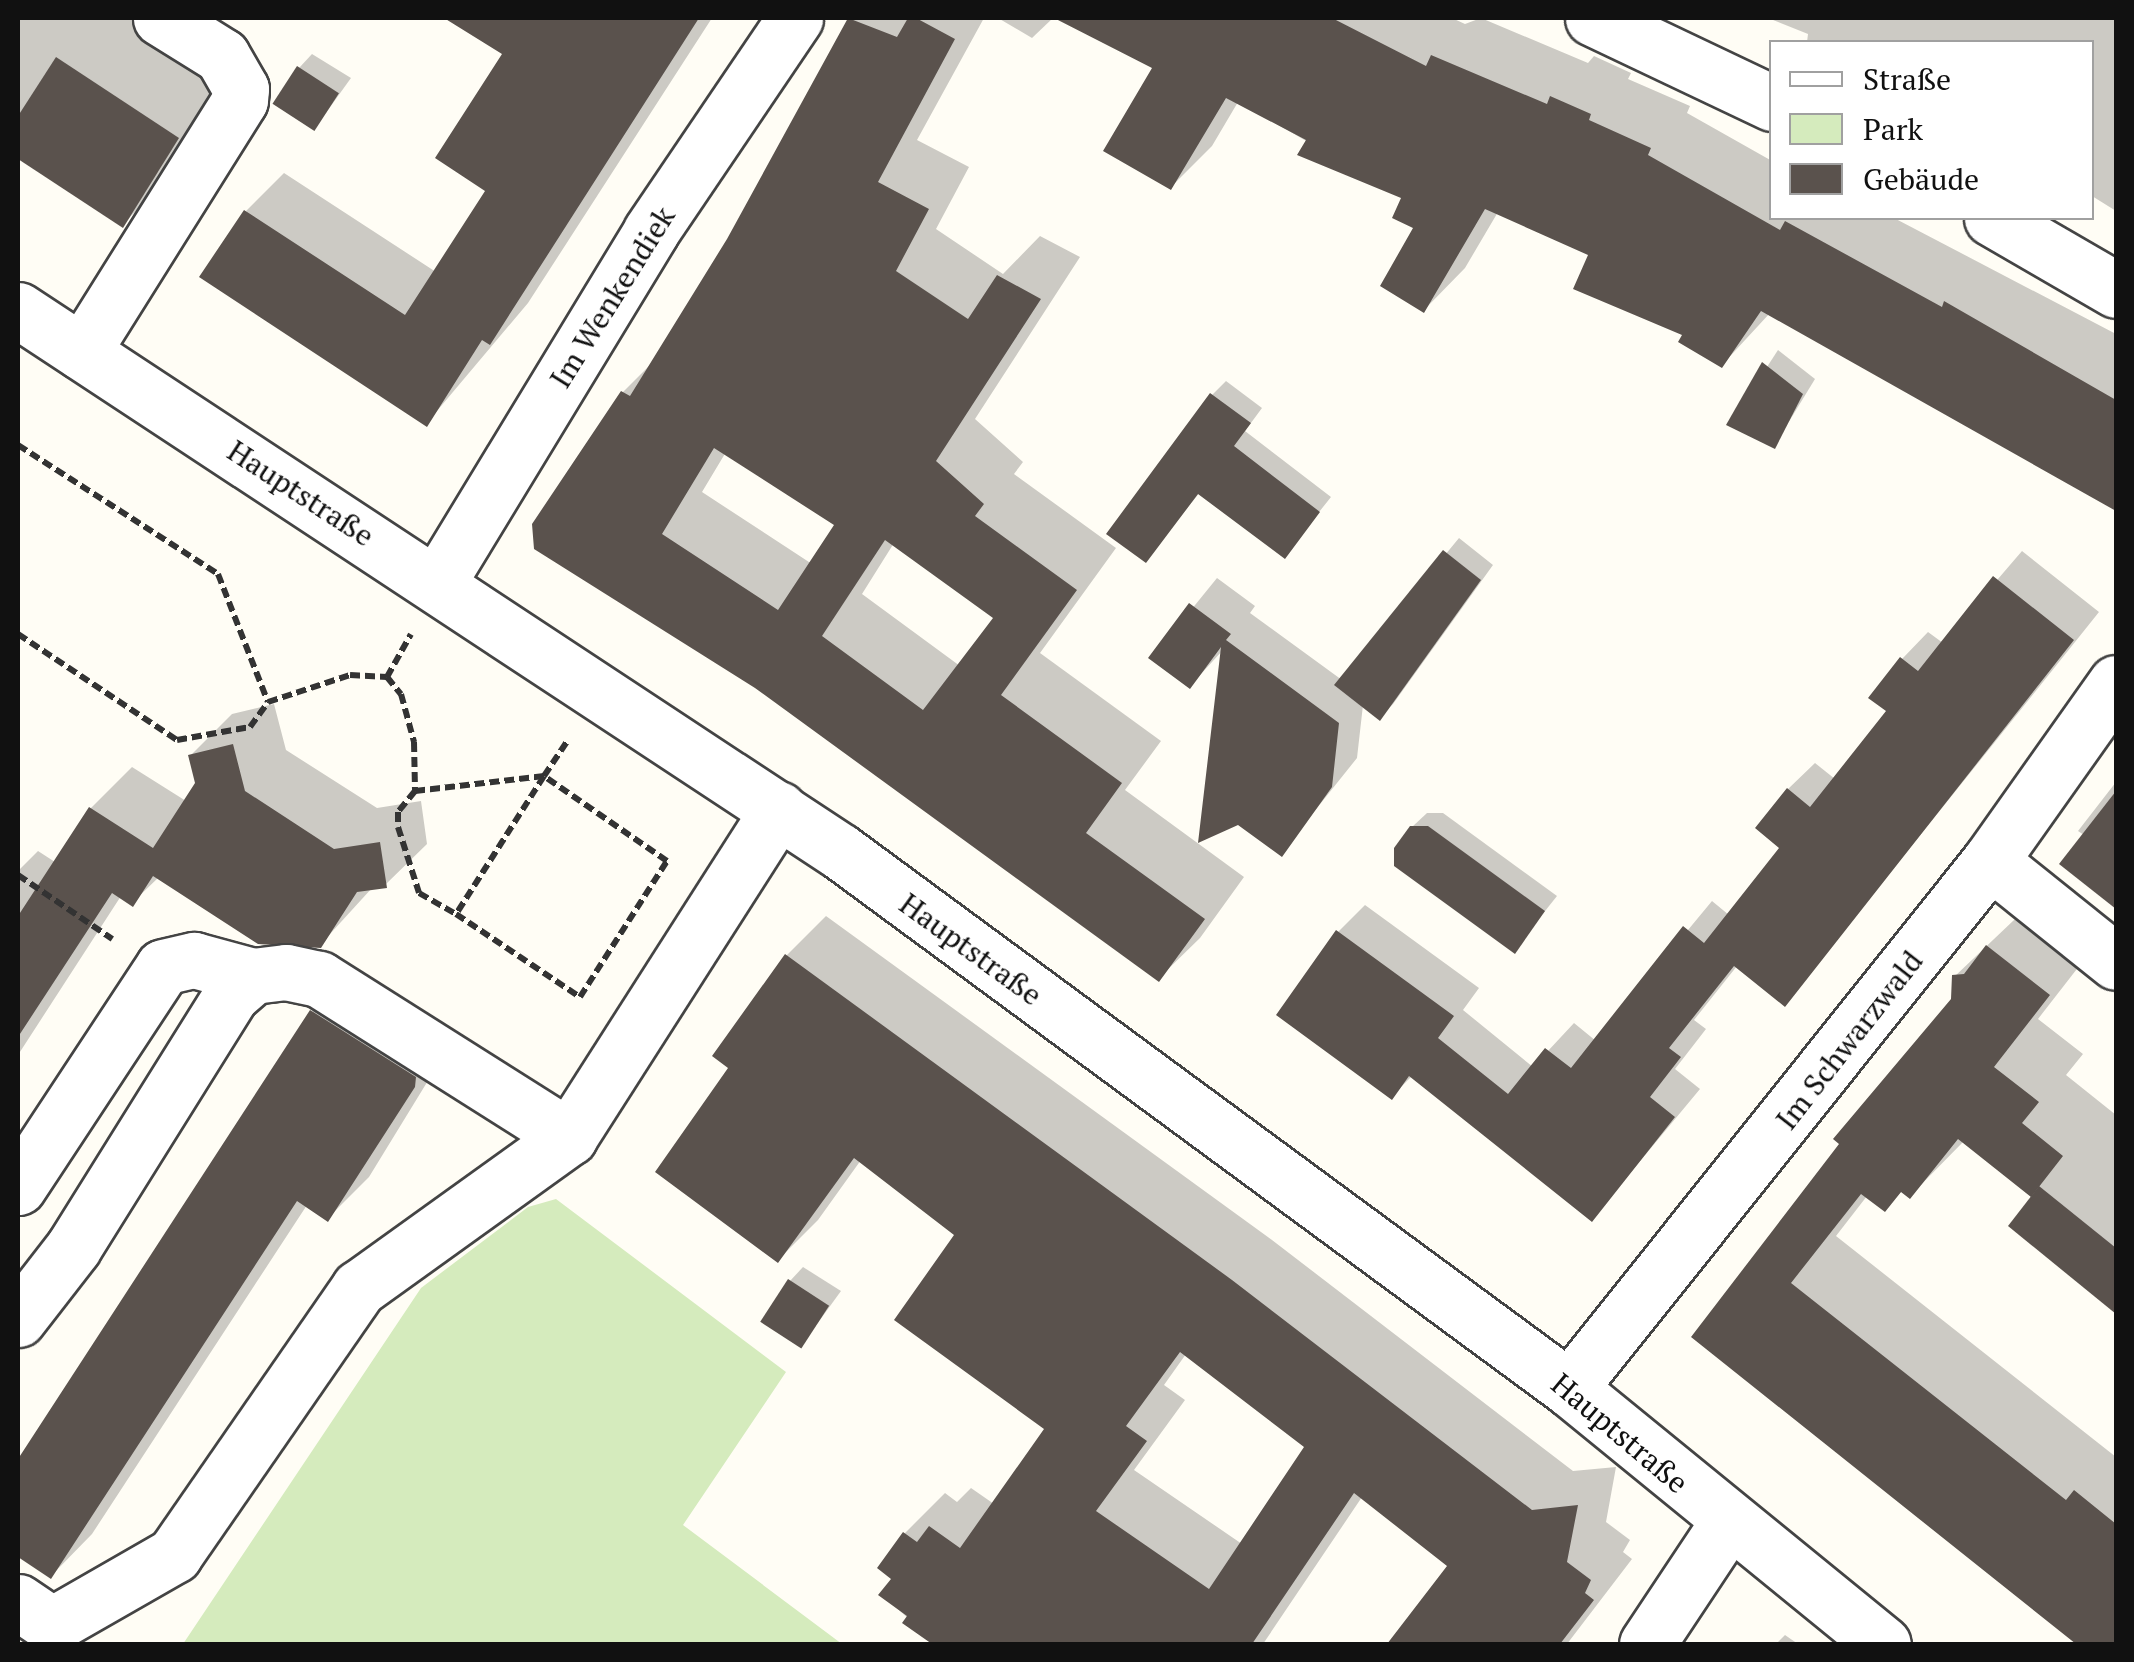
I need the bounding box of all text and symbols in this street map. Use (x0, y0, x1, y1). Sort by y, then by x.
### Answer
legend (1769, 40, 2094, 220)
text: Straße (1863, 59, 1951, 99)
text: Park (1863, 109, 1923, 149)
text: Gebäude (1863, 159, 1979, 199)
street label: Im Wenkendiek (542, 200, 682, 394)
street label: Hauptstraße (221, 432, 381, 554)
street label: Hauptstraße (893, 885, 1049, 1013)
street label: Im Schwarzwald (1768, 943, 1930, 1137)
street label: Hauptstraße (1544, 1366, 1696, 1500)

